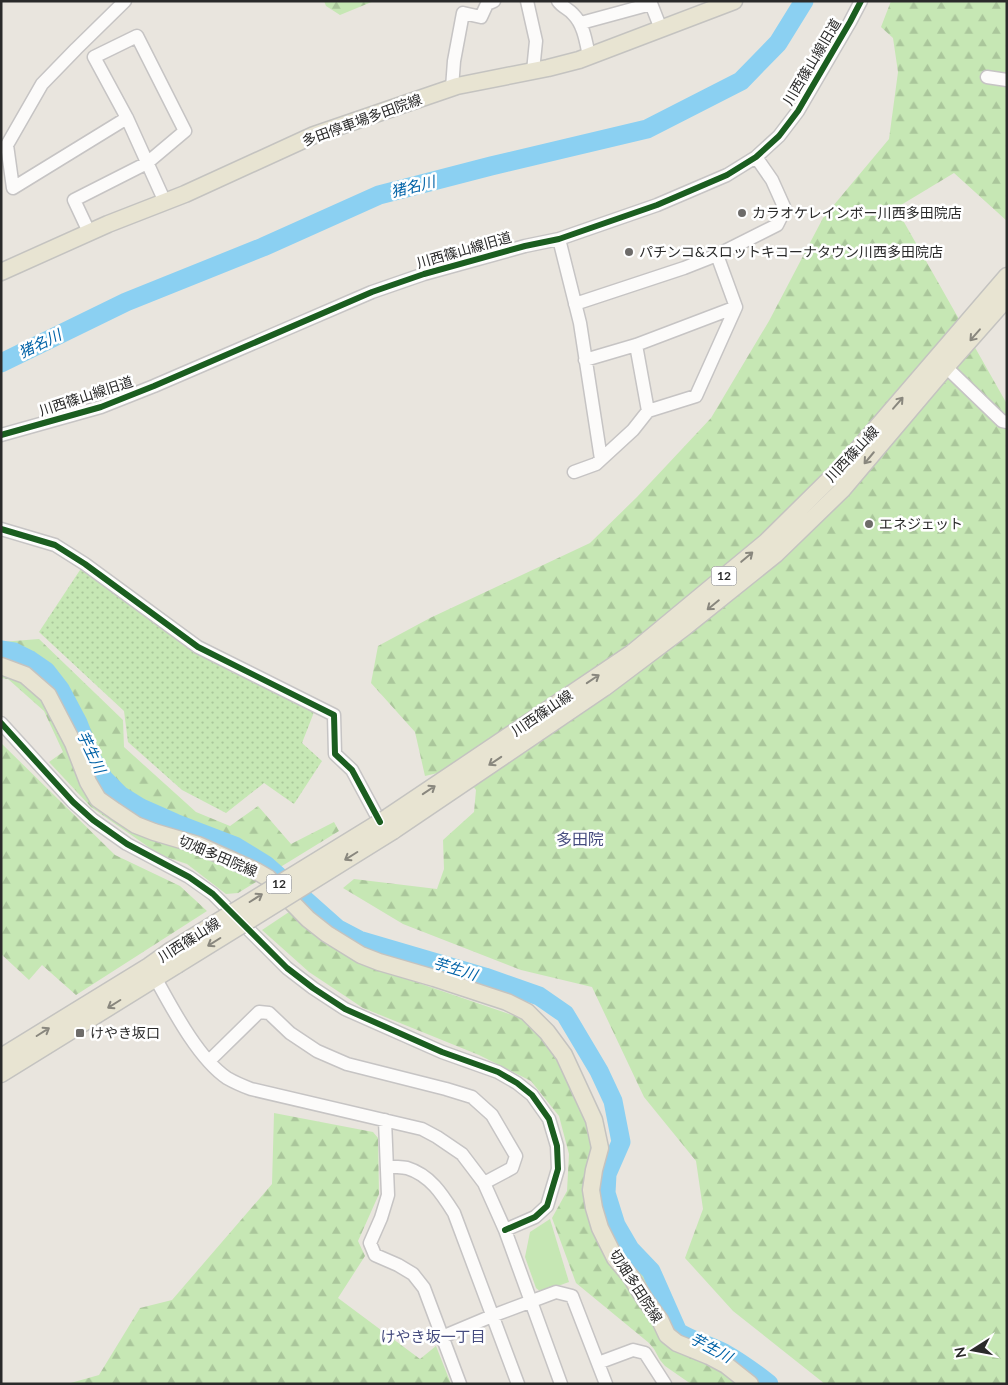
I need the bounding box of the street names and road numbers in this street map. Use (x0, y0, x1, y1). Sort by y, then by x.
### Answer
street label: 川西篠山線旧道 (779, 15, 844, 108)
street label: 多田停車場多田院線 (300, 90, 424, 149)
street label: 川西篠山線旧道 (414, 228, 513, 271)
street label: 川西篠山線旧道 (37, 372, 135, 419)
street label: 川西篠山線 (822, 422, 882, 485)
road number: 12 (712, 566, 736, 586)
street label: 川西篠山線 (508, 686, 575, 739)
street label: 切畑多田院線 (176, 831, 260, 880)
road number: 12 (266, 874, 292, 894)
street label: 川西篠山線 (155, 914, 223, 965)
street label: 切畑多田院線 (606, 1246, 666, 1326)

